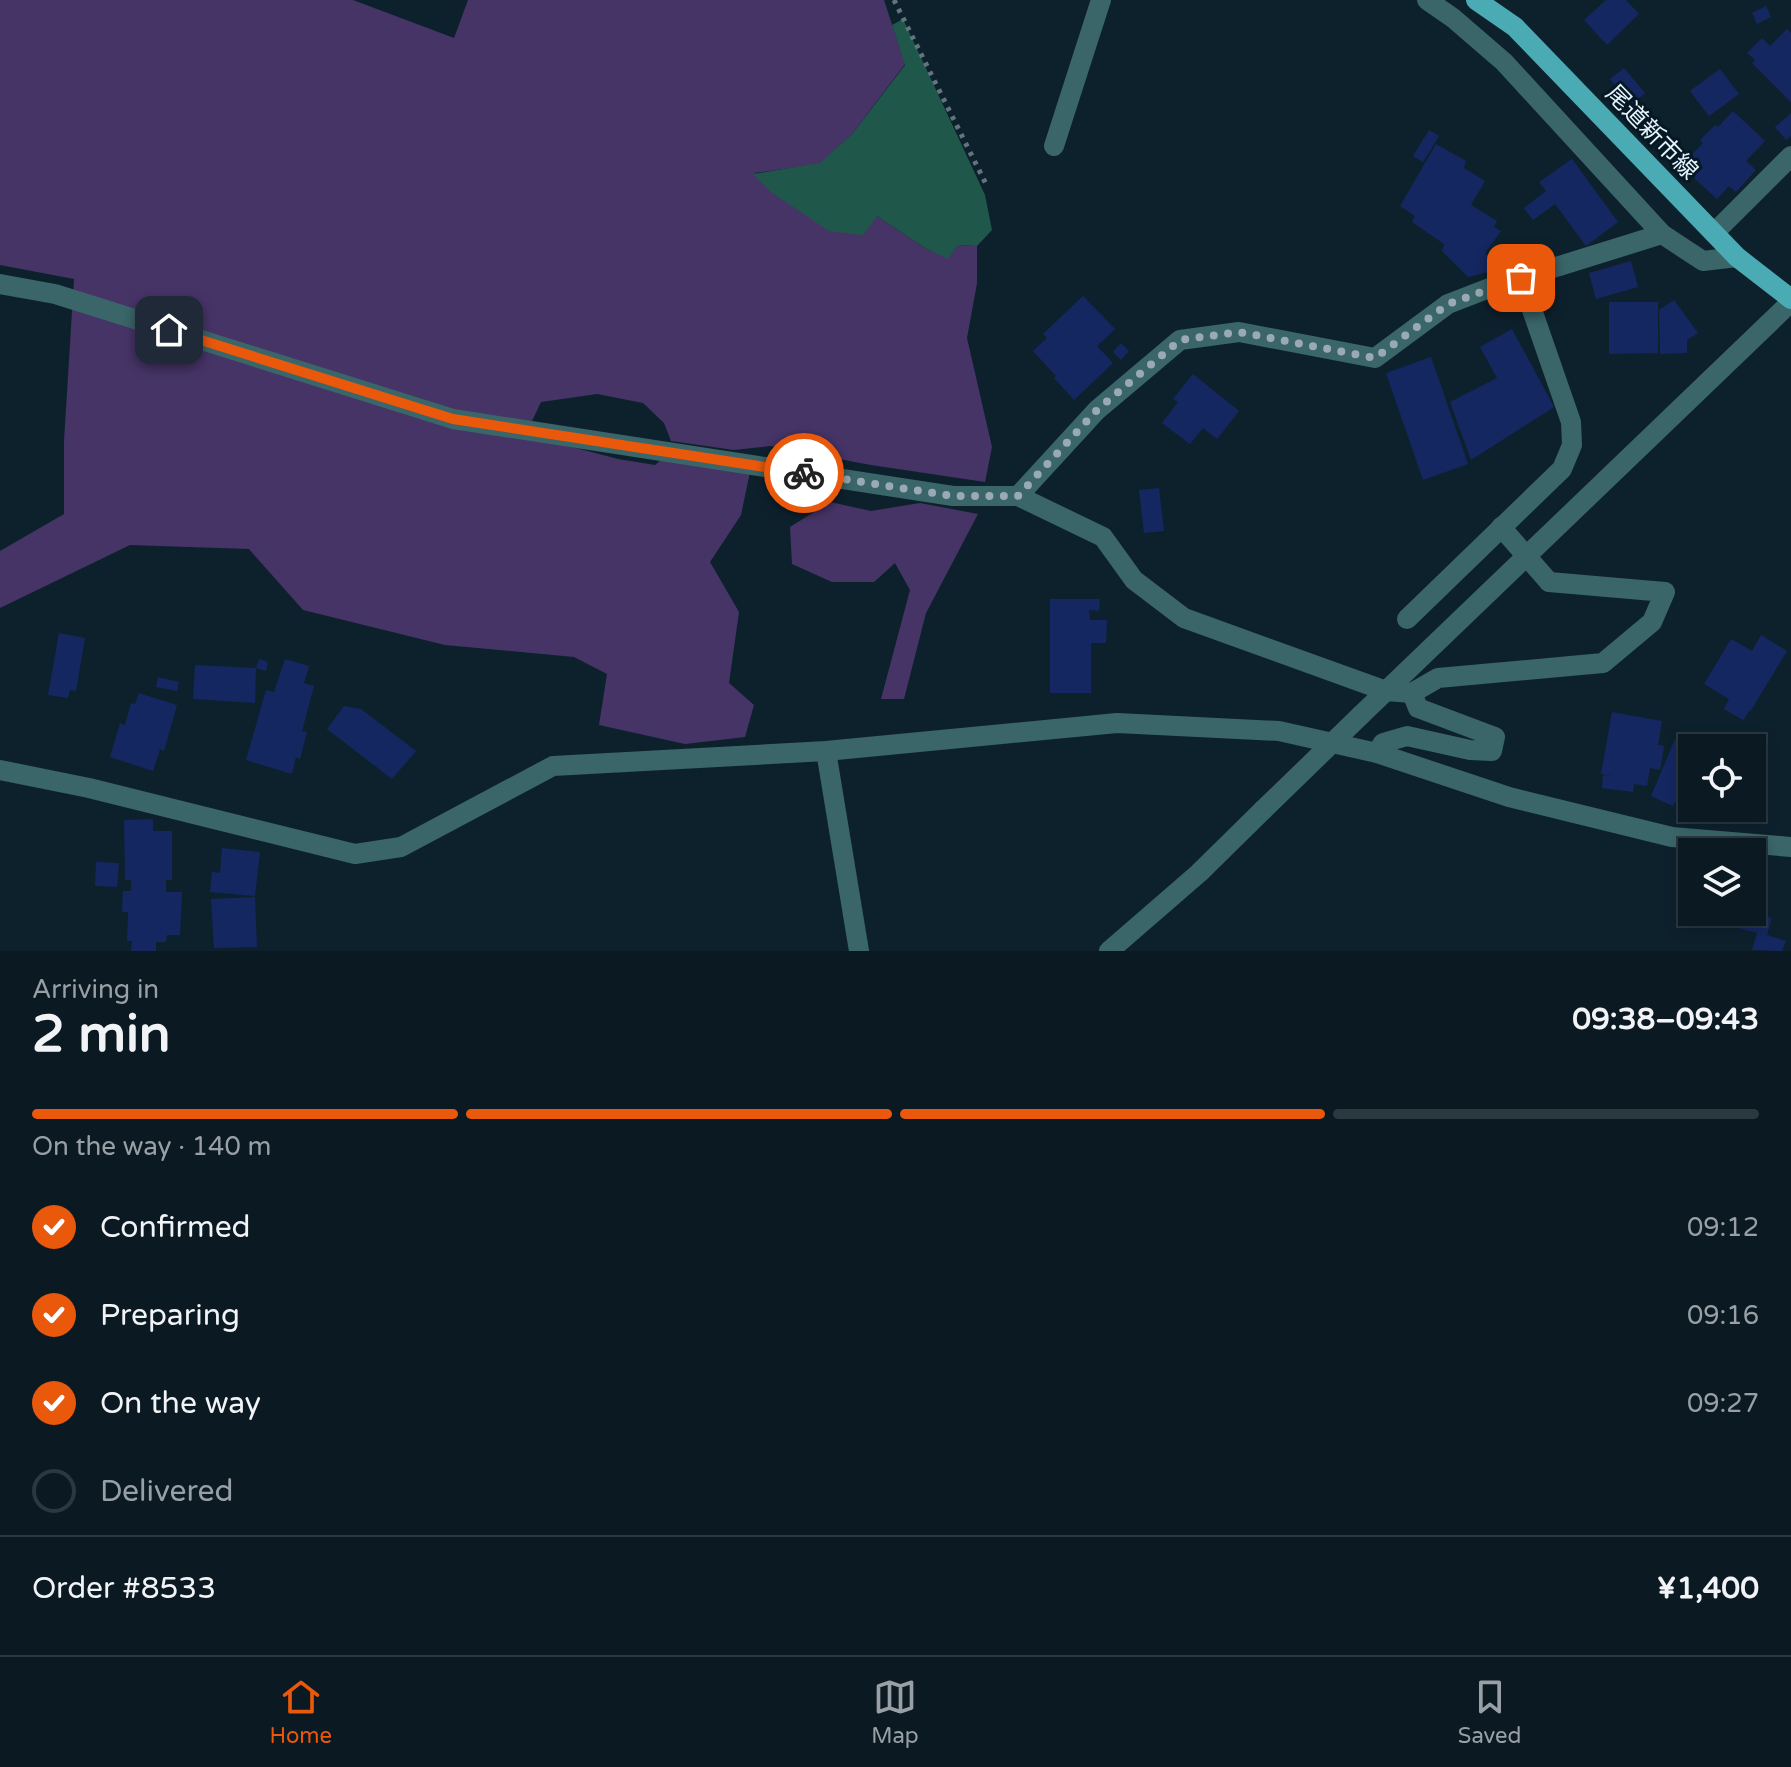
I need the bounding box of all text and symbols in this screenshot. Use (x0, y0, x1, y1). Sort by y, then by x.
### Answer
street label: 尾道新市線 (1600, 79, 1704, 186)
pin (1487, 244, 1555, 312)
icon: bag (1499, 256, 1543, 300)
pin (135, 296, 203, 364)
icon: home (147, 308, 191, 352)
courier (764, 433, 844, 513)
icon: bike (782, 451, 826, 495)
map controls (1678, 734, 1766, 926)
button: locate (1678, 734, 1766, 822)
button: layers (1678, 838, 1766, 926)
text: Arriving in (32, 974, 159, 1005)
text: 09:38–09:43 (1572, 1001, 1759, 1038)
text: 2 min (32, 1003, 171, 1066)
text: On the way · 140 m (32, 1131, 271, 1162)
icon: check (32, 1205, 76, 1249)
text: Confirmed (100, 1209, 251, 1246)
text: 09:12 (1687, 1212, 1759, 1243)
icon: check (32, 1293, 76, 1337)
text: Preparing (100, 1297, 240, 1334)
text: 09:16 (1687, 1300, 1759, 1331)
icon: check (32, 1381, 76, 1425)
text: On the way (100, 1385, 261, 1422)
text: 09:27 (1687, 1388, 1759, 1419)
text: Delivered (100, 1473, 234, 1510)
text: Order #8533 (32, 1570, 216, 1607)
text: ¥1,400 (1657, 1570, 1759, 1607)
tab: Home (270, 1675, 332, 1749)
tab: Map (871, 1675, 919, 1749)
tab: Saved (1458, 1675, 1521, 1749)

